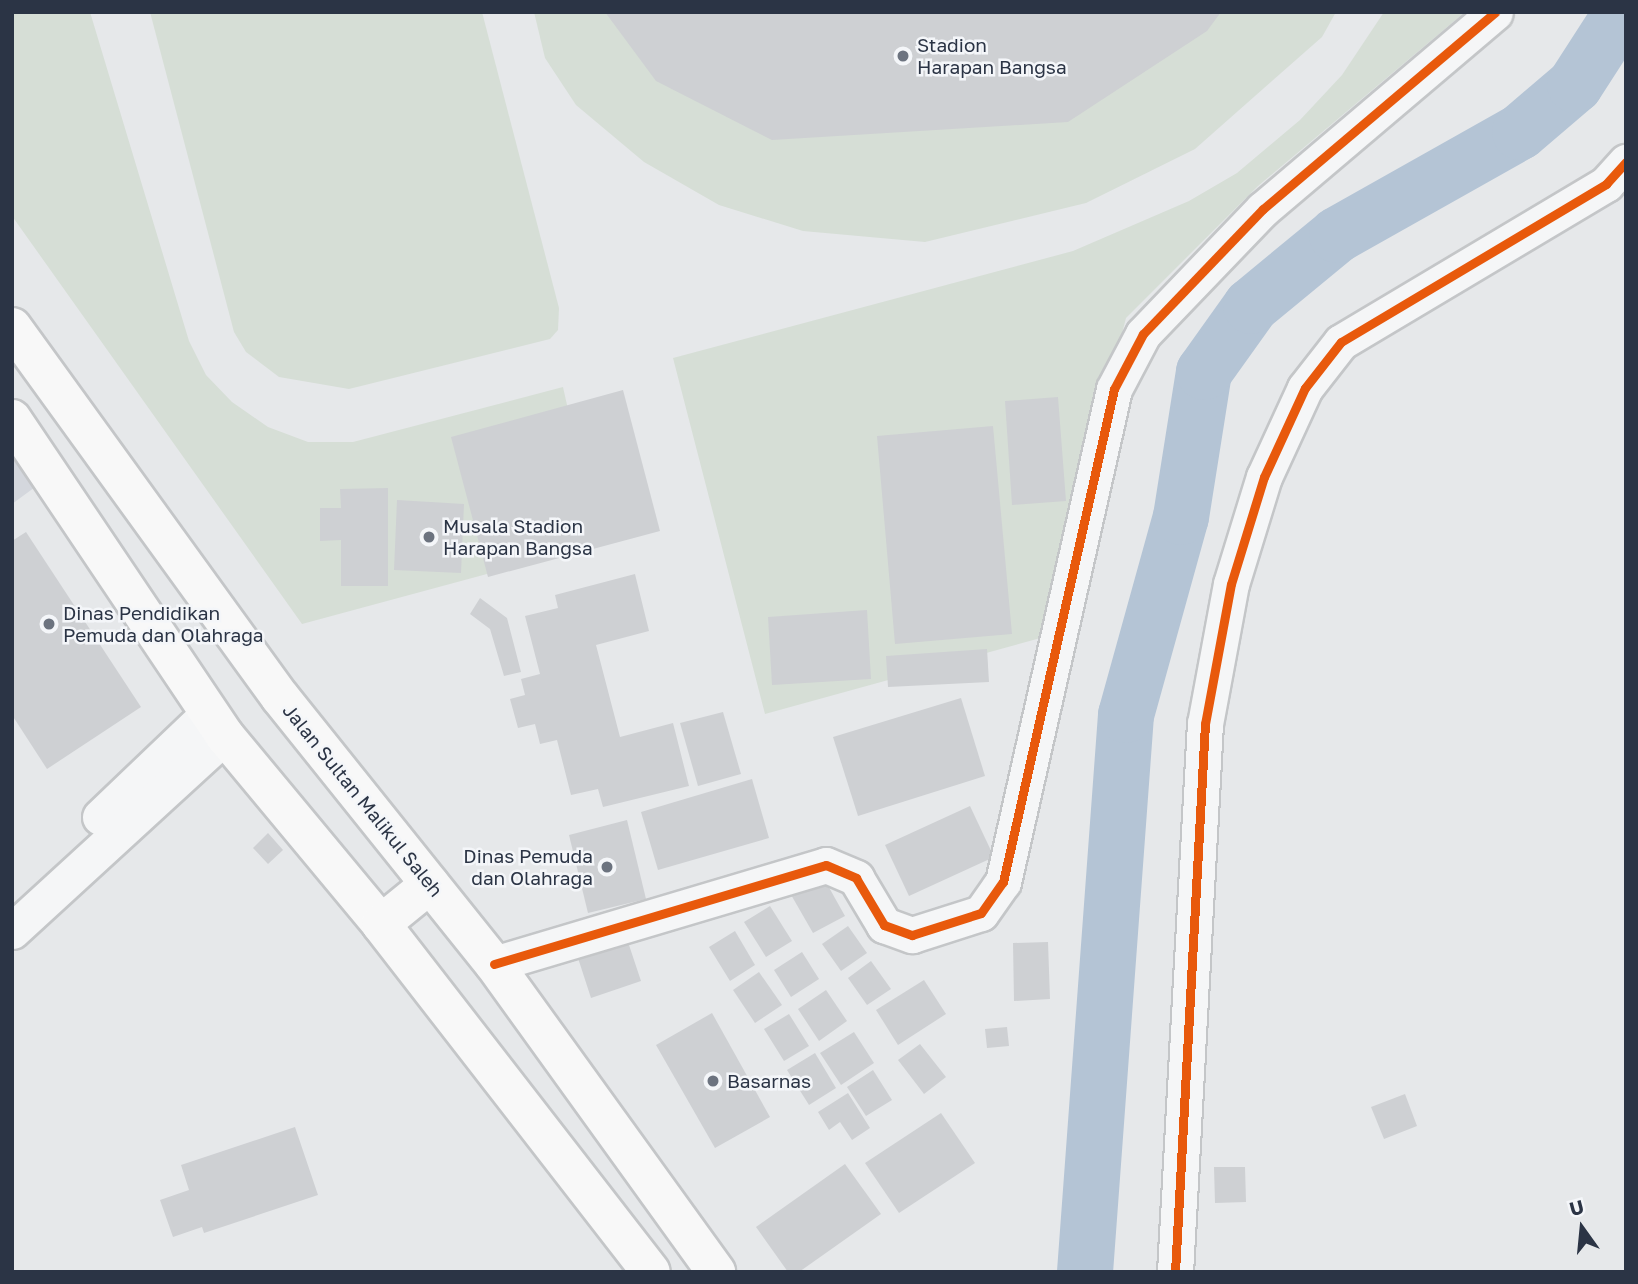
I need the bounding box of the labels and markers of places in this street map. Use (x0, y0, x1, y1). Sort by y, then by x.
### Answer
place label: Stadion Harapan Bangsa (917, 34, 1067, 78)
marker: Stadion Harapan Bangsa (895, 48, 911, 64)
place label: Musala Stadion Harapan Bangsa (443, 515, 593, 559)
marker: Musala Stadion Harapan Bangsa (421, 529, 437, 545)
place label: Dinas Pendidikan Pemuda dan Olahraga (63, 602, 264, 646)
marker: Dinas Pendidikan Pemuda dan Olahraga (41, 616, 57, 632)
place label: Dinas Pemuda dan Olahraga (463, 845, 593, 889)
marker: Dinas Pemuda dan Olahraga (599, 859, 615, 875)
place label: Basarnas (727, 1070, 811, 1092)
marker: Basarnas (705, 1073, 721, 1089)

